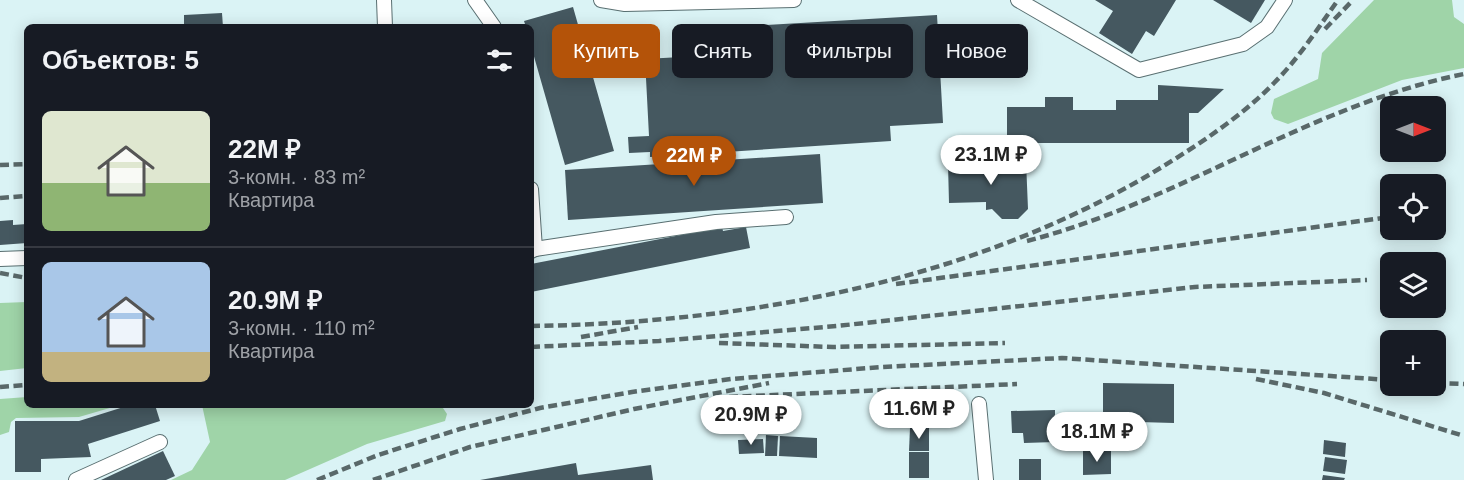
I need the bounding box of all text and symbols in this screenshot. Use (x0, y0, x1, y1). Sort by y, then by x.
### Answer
chip: Купить (552, 24, 660, 78)
chip: Снять (672, 24, 773, 78)
chip: Фильтры (785, 24, 913, 78)
chip: Новое (925, 24, 1028, 78)
icon: filters (483, 44, 516, 77)
text: Объектов: 5 (42, 45, 199, 75)
north arrow (1380, 96, 1446, 162)
map controls (1380, 96, 1446, 396)
text: 22M ₽ (228, 134, 301, 164)
icon: home (90, 135, 162, 207)
pin: 23.1M ₽ (936, 135, 1046, 186)
pin: 22M ₽ (652, 136, 736, 187)
text: 23.1M ₽ (955, 143, 1027, 165)
text: 22M ₽ (666, 144, 722, 166)
text: 3-комн. · 83 m² (228, 166, 365, 188)
button: locate (1380, 174, 1446, 240)
text: Квартира (228, 189, 314, 211)
button: layers (1380, 252, 1446, 318)
text: 20.9M ₽ (228, 285, 323, 315)
icon: home (90, 286, 162, 358)
text: 3-комн. · 110 m² (228, 317, 375, 339)
button: + (1380, 330, 1446, 396)
text: Квартира (228, 340, 314, 362)
pin: 11.6M ₽ (864, 389, 974, 440)
pin: 20.9M ₽ (696, 395, 806, 446)
text: 11.6M ₽ (883, 397, 955, 419)
text: 20.9M ₽ (715, 403, 787, 425)
pin: 18.1M ₽ (1042, 412, 1152, 463)
text: 18.1M ₽ (1061, 420, 1133, 442)

